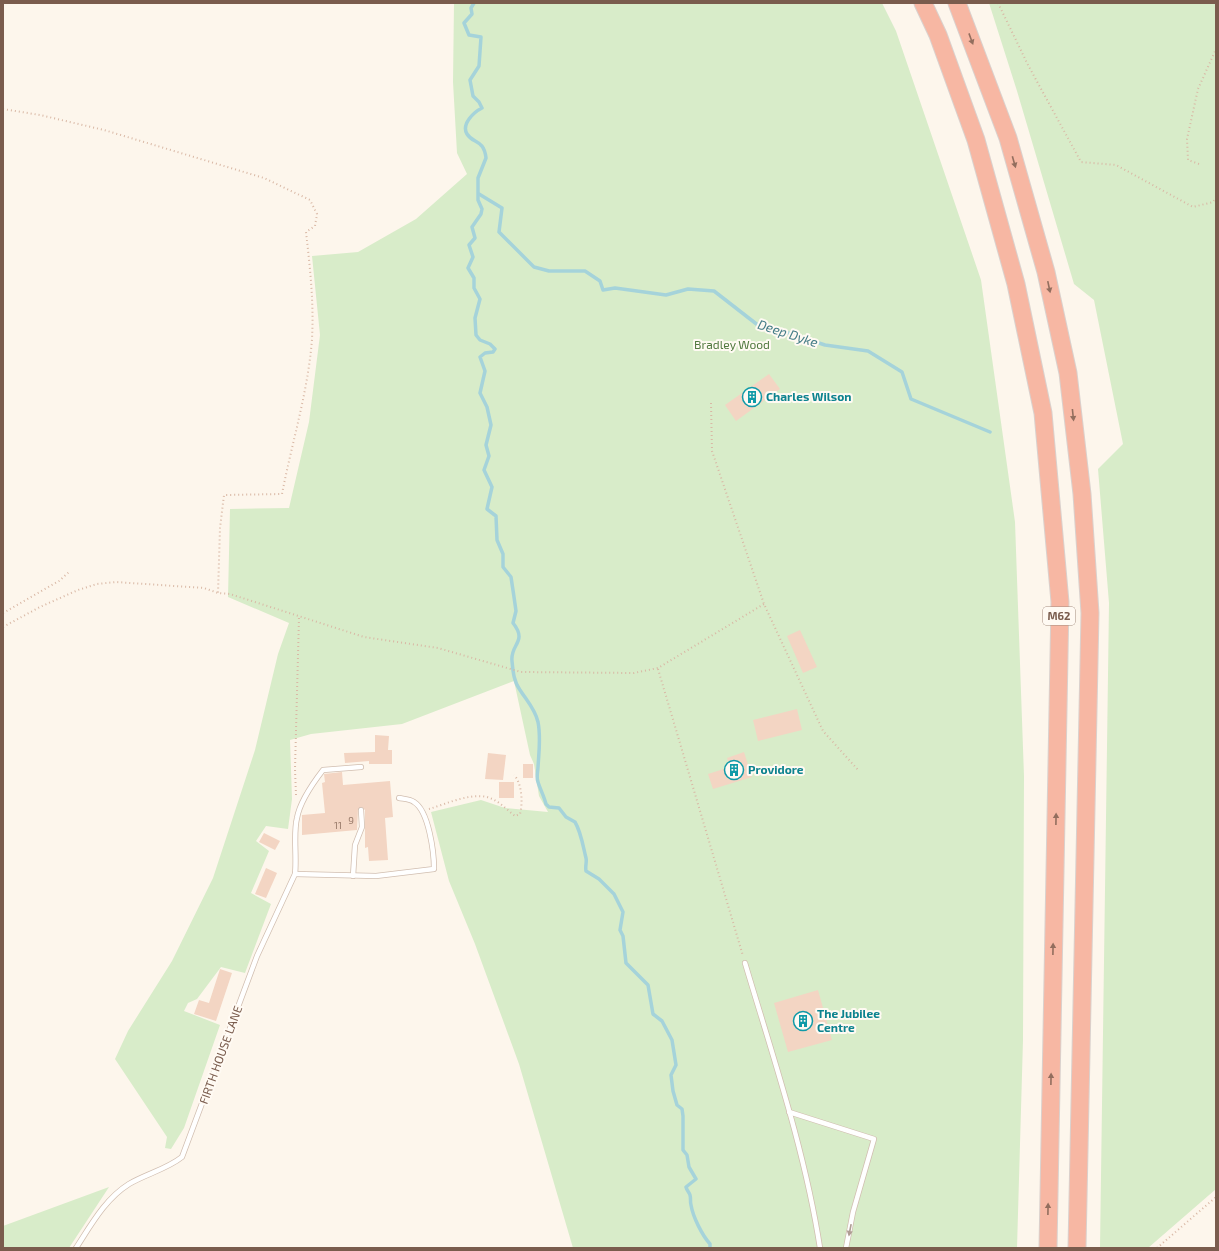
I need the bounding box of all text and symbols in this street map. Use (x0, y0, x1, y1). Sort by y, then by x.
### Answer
one-way arrow (969, 34, 975, 46)
one-way arrow (1011, 156, 1017, 168)
one-way arrow (1046, 281, 1052, 293)
water label: Deep Dyke (756, 316, 820, 350)
park label: Bradley Wood (694, 337, 770, 351)
building icon: Charles Wilson (741, 386, 763, 408)
place label: Charles Wilson (766, 389, 851, 403)
one-way arrow (1069, 409, 1076, 421)
road number: M62 (1043, 607, 1075, 625)
building icon: Providore (723, 759, 745, 781)
place label: Providore (748, 762, 804, 776)
one-way arrow (1052, 813, 1059, 825)
house number: 9 (348, 814, 354, 826)
house number: 11 (334, 819, 342, 831)
one-way arrow (1050, 942, 1056, 955)
street label: FIRTH HOUSE LANE (196, 1003, 244, 1106)
place label: The Jubilee Centre (817, 1006, 880, 1034)
building icon: The Jubilee Centre (792, 1010, 814, 1032)
one-way arrow (1048, 1072, 1054, 1085)
one-way arrow (1045, 1203, 1052, 1215)
one-way arrow (846, 1224, 852, 1236)

